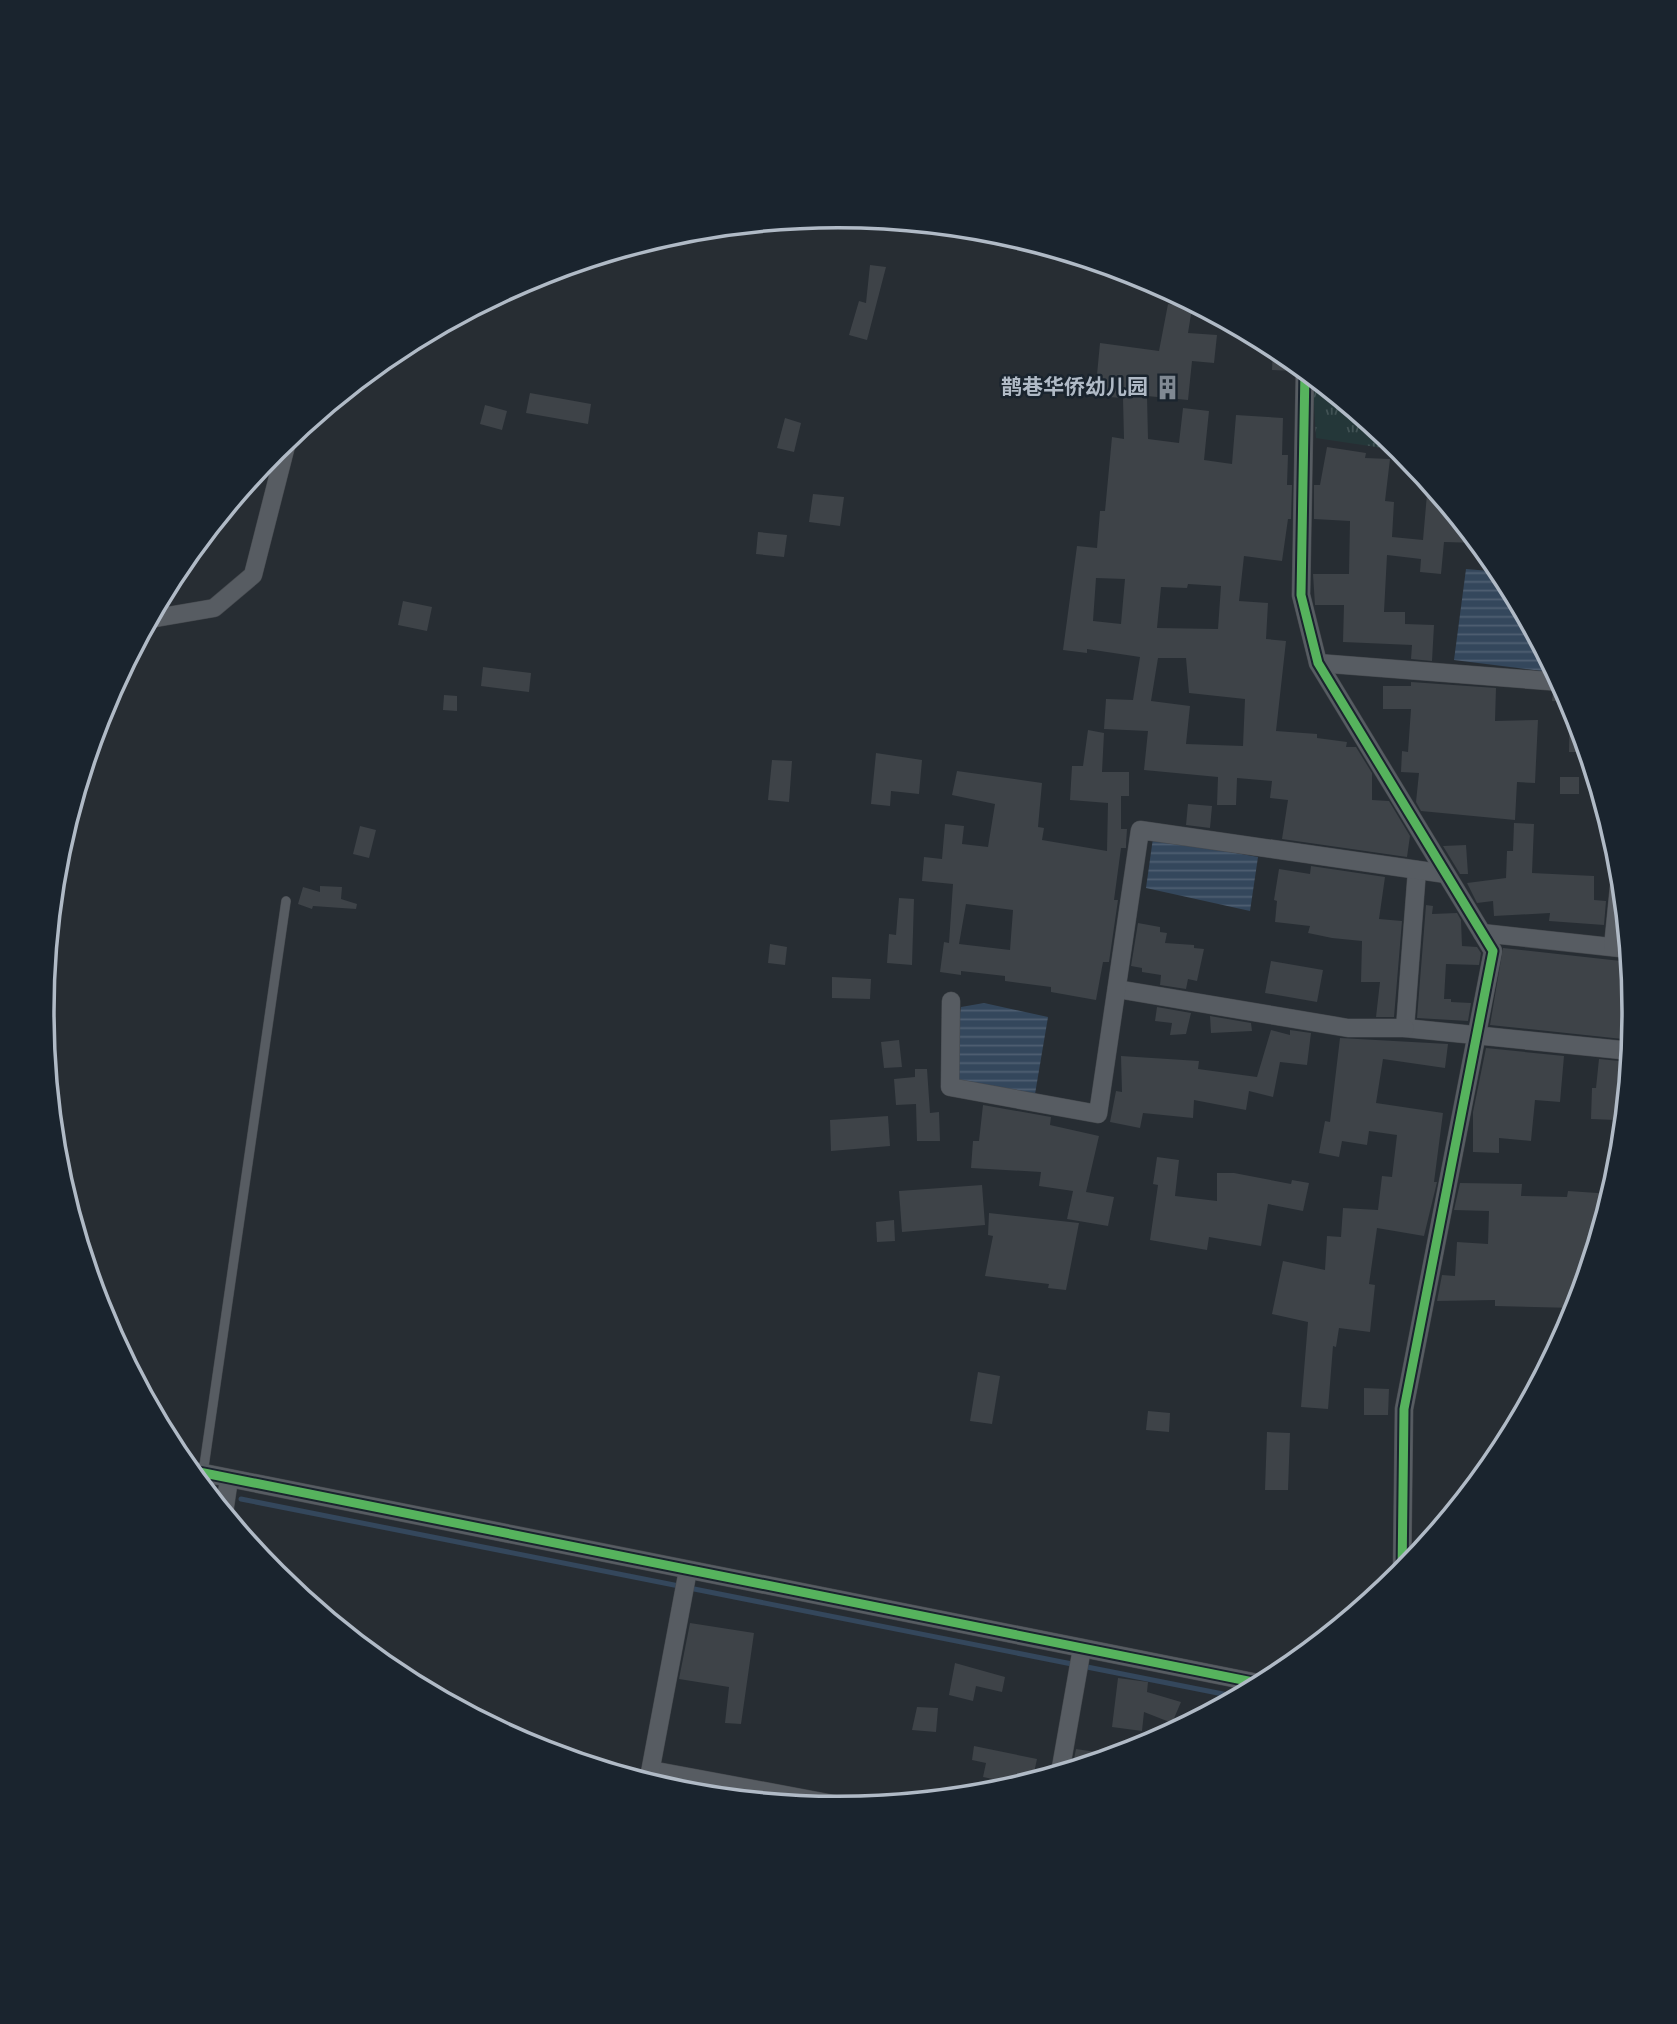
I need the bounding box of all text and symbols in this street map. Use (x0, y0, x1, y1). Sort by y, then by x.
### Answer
building icon: 鹊巷华侨幼儿园 (1154, 373, 1182, 401)
place label: 鹊巷华侨幼儿园 (1001, 374, 1148, 399)

